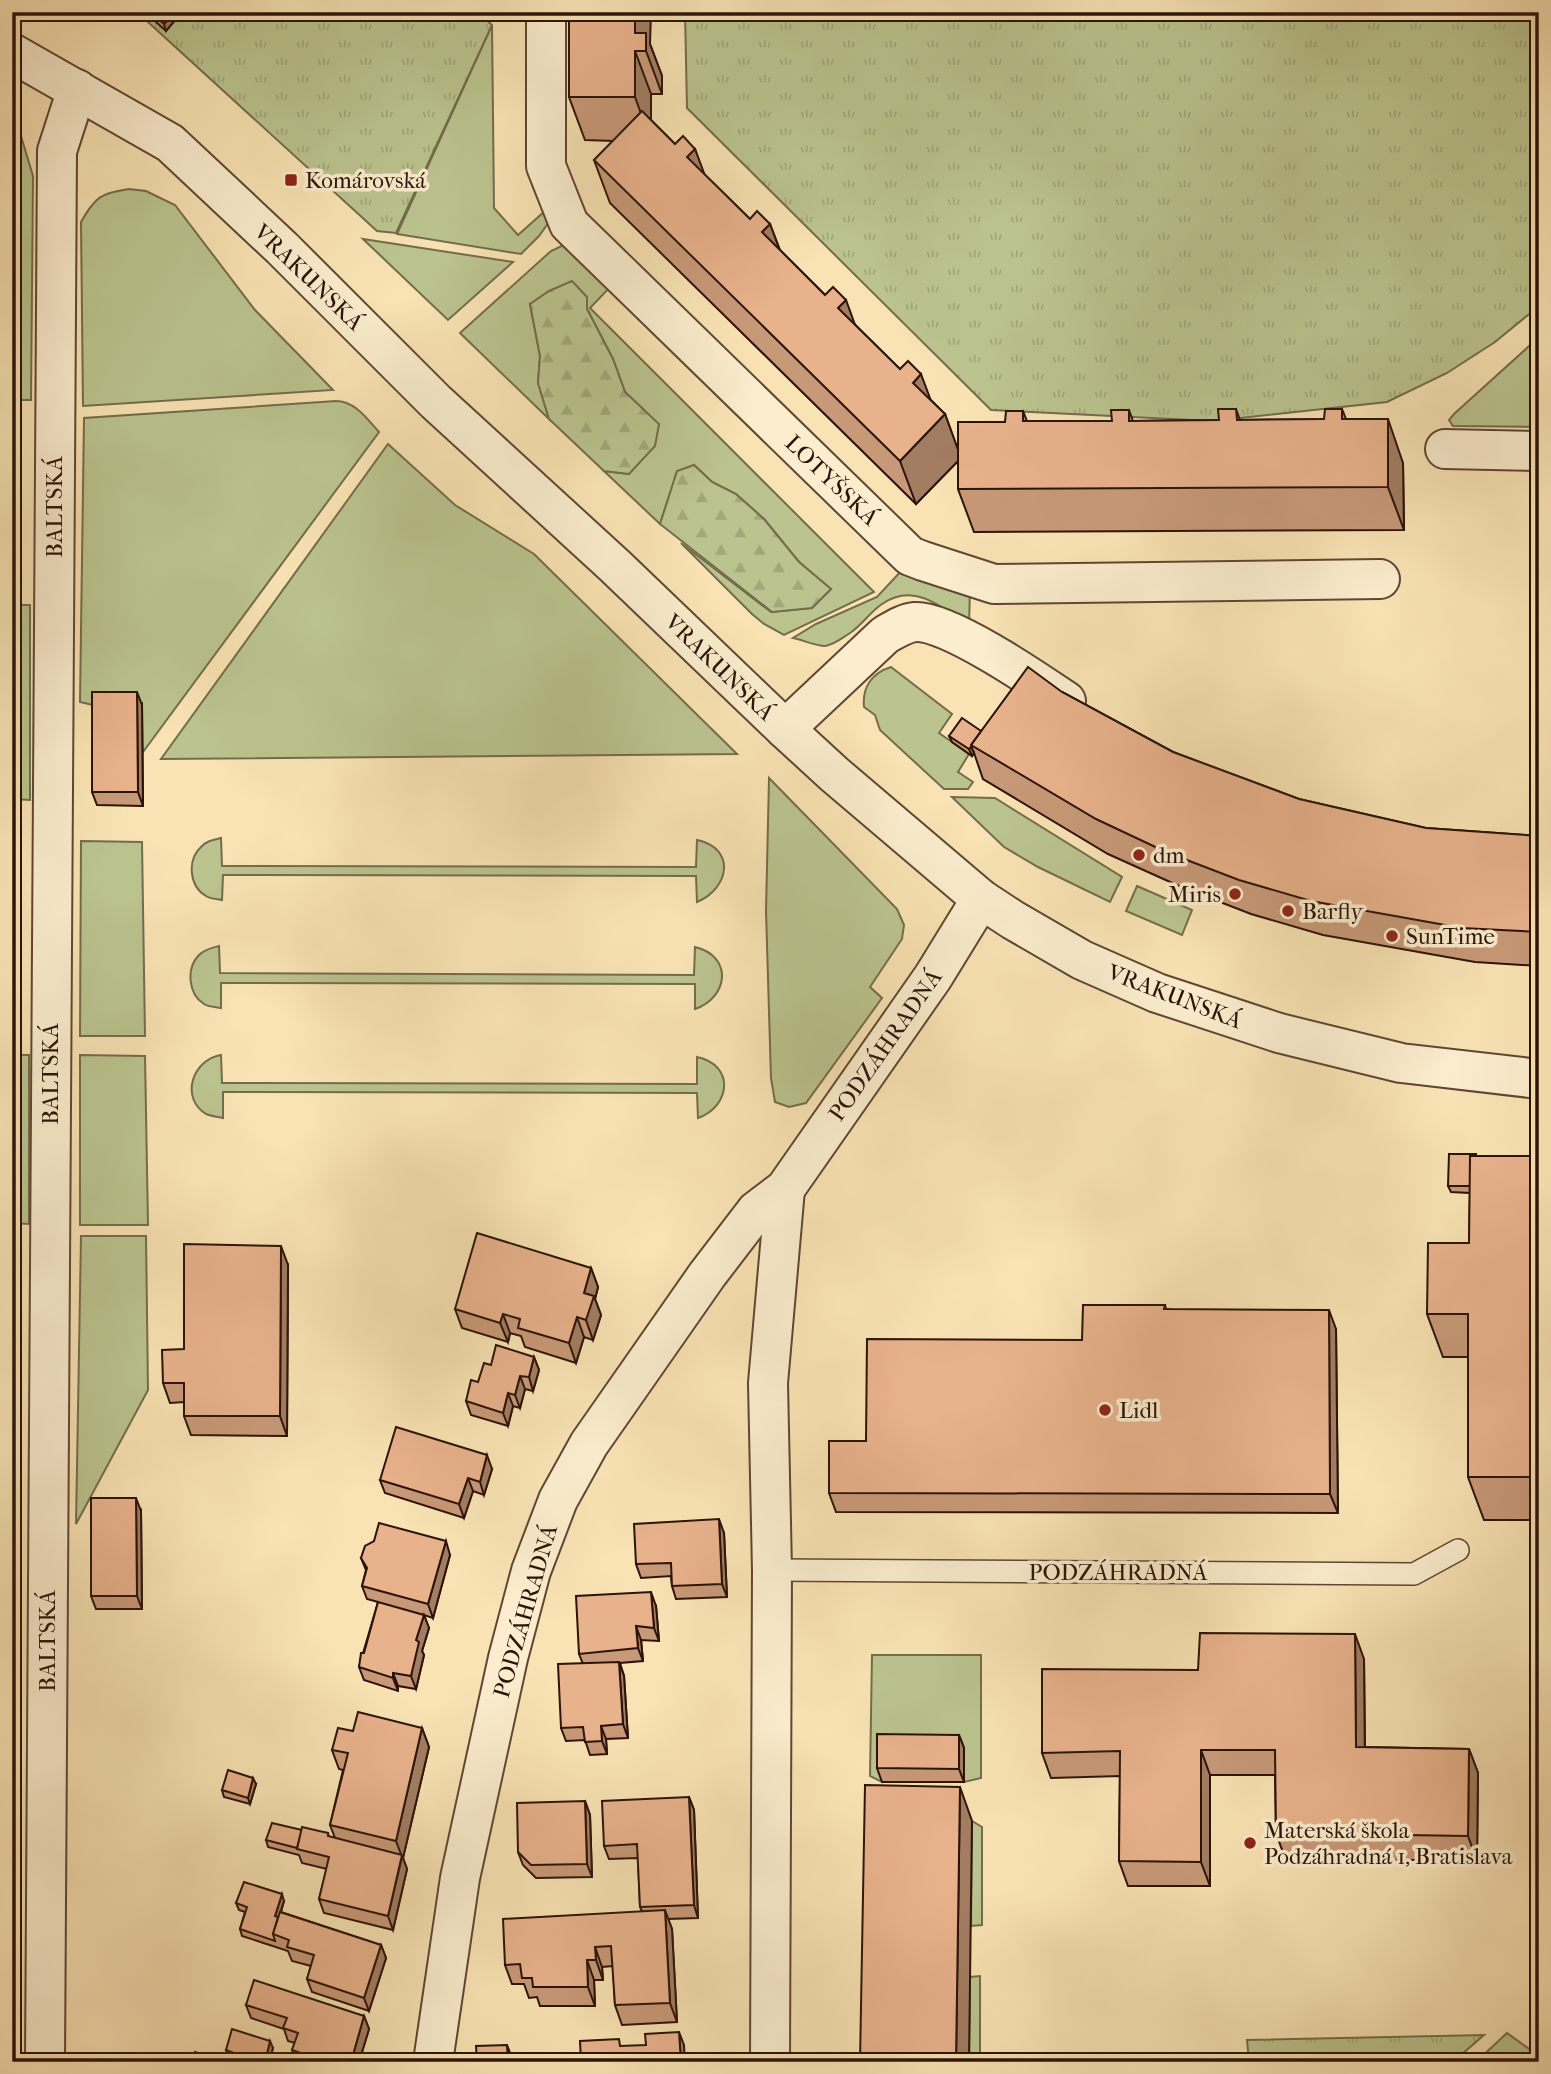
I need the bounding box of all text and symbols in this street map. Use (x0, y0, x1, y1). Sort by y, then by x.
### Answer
place label: Komárovská (305, 167, 426, 194)
marker: Komárovská (283, 172, 299, 188)
street label: VRAKUNSKÁ (248, 218, 370, 337)
street label: LOTYŠSKÁ (780, 429, 885, 532)
street label: BALTSKÁ (41, 455, 68, 558)
street label: VRAKUNSKÁ (659, 608, 781, 727)
place label: dm (1153, 842, 1185, 869)
marker: dm (1131, 847, 1147, 863)
place label: Miris (1168, 881, 1221, 908)
marker: Miris (1227, 886, 1243, 902)
place label: Barfly (1302, 898, 1364, 925)
marker: Barfly (1280, 903, 1296, 919)
place label: SunTime (1406, 923, 1495, 950)
marker: SunTime (1384, 928, 1400, 944)
street label: VRAKUNSKÁ (1103, 958, 1247, 1035)
street label: PODZÁHRADNÁ (823, 963, 948, 1126)
street label: BALTSKÁ (37, 1022, 64, 1125)
place label: Lidl (1119, 1397, 1159, 1424)
marker: Lidl (1097, 1402, 1113, 1418)
street label: PODZÁHRADNÁ (488, 1520, 563, 1701)
street label: PODZÁHRADNÁ (1029, 1559, 1208, 1586)
street label: BALTSKÁ (34, 1589, 61, 1692)
place label: Materská škola Podzáhradná 1, Bratislava (1264, 1817, 1513, 1870)
marker: Materská škola Podzáhradná 1, Bratislava (1242, 1835, 1258, 1851)

